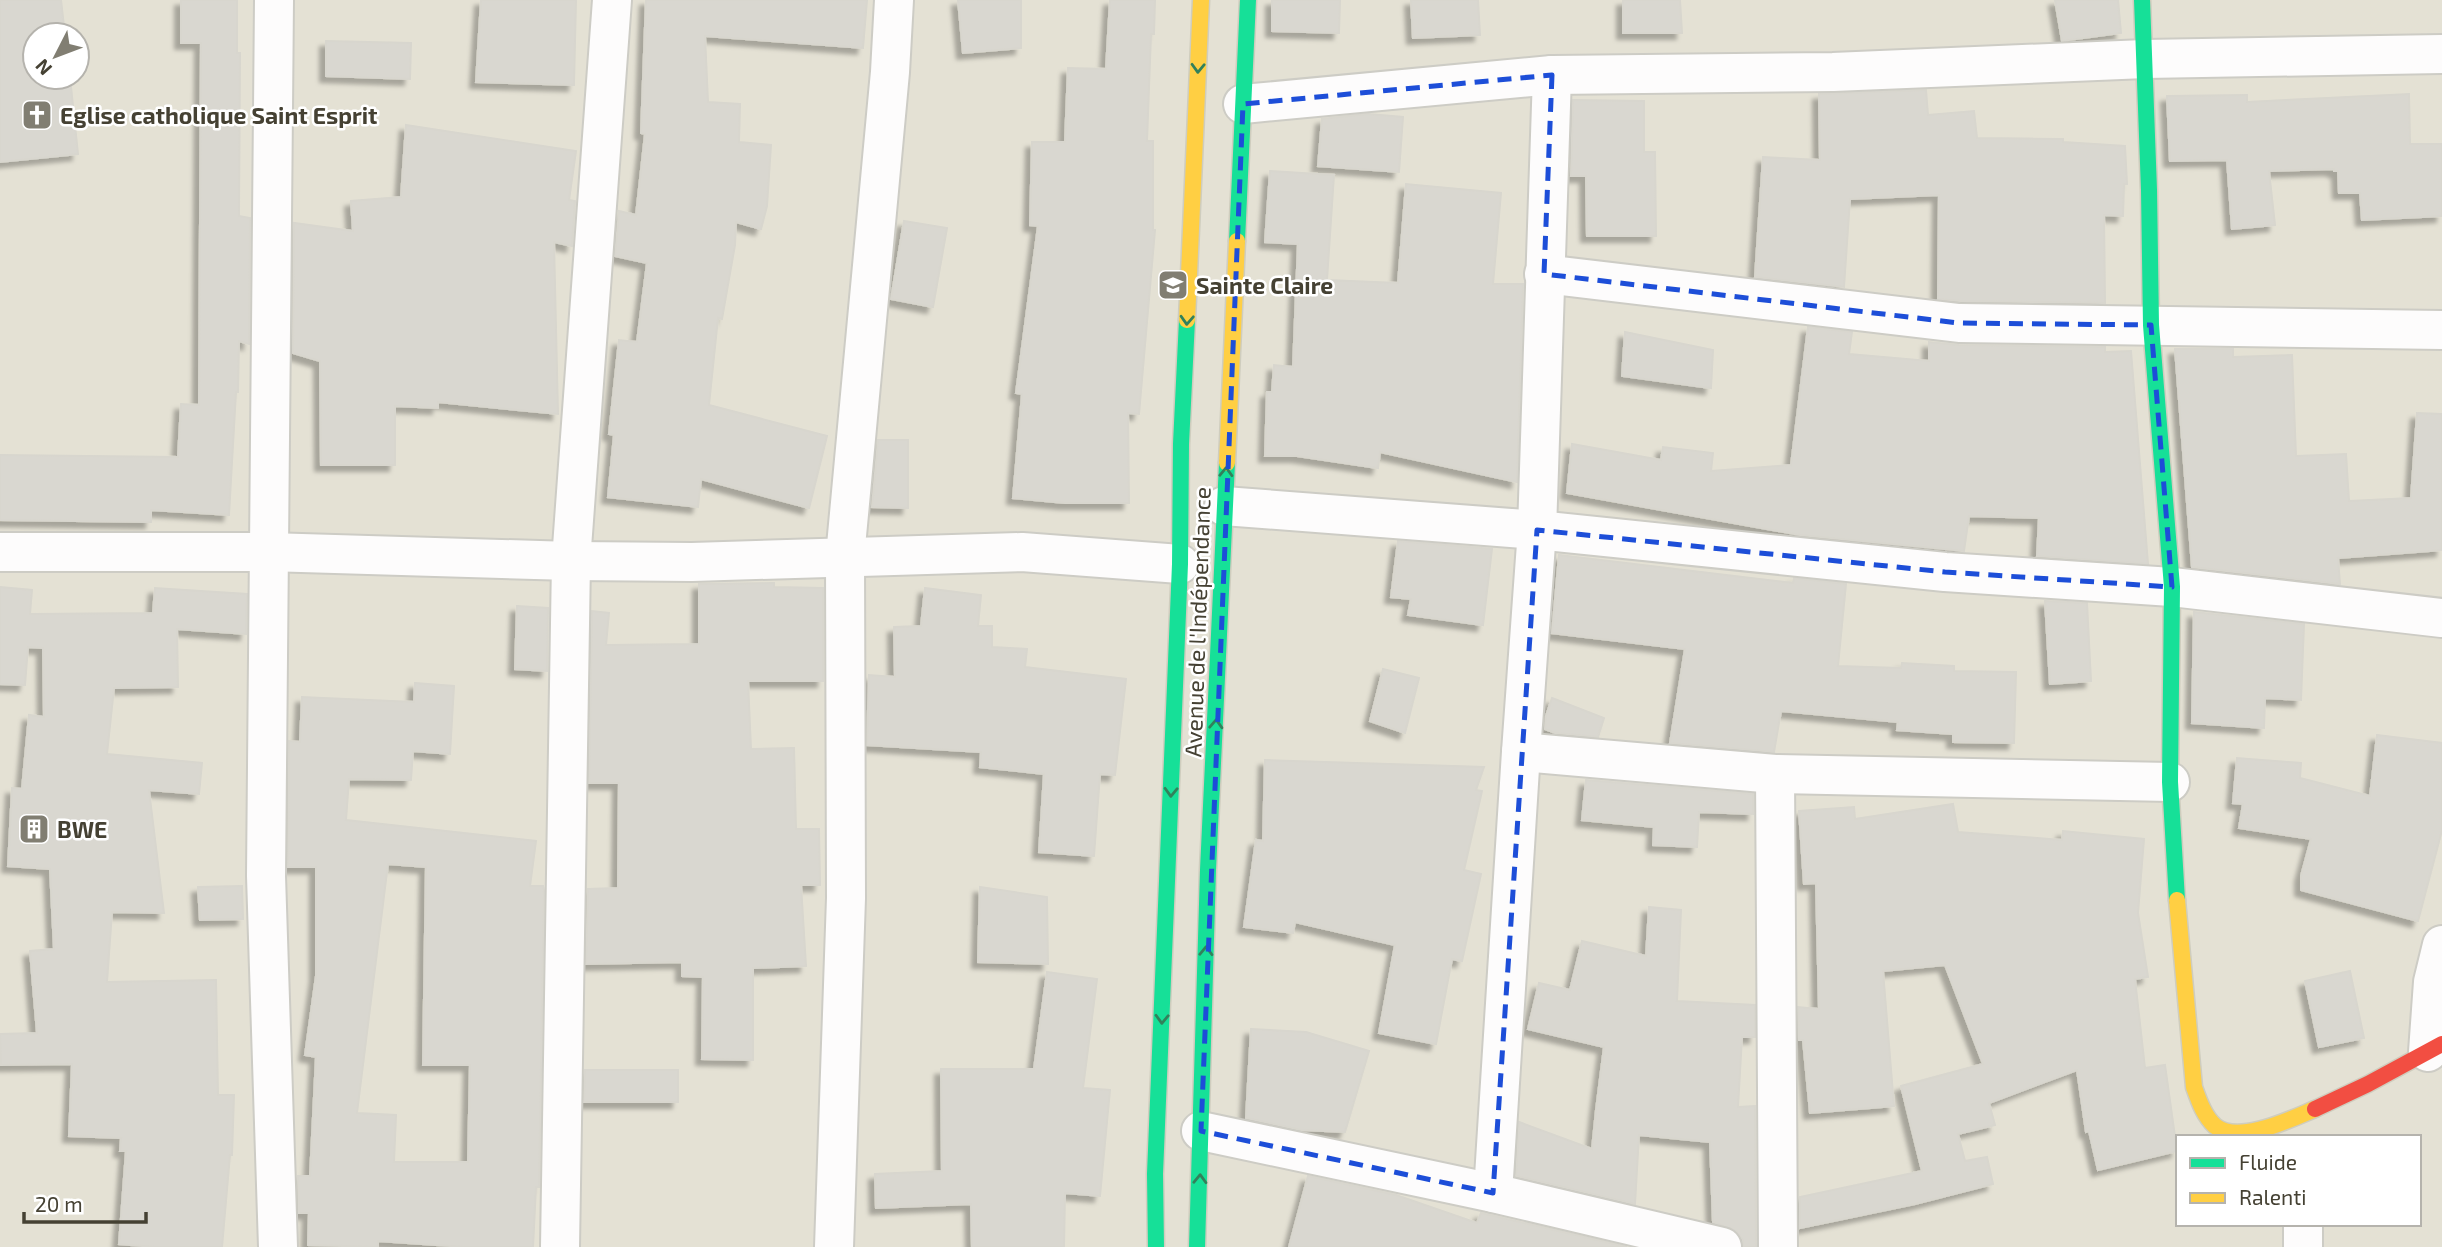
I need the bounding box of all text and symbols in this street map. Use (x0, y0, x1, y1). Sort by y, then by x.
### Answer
north arrow (21, 21, 91, 91)
text: N (30, 55, 56, 81)
one-way arrow (1191, 63, 1206, 74)
church icon: Eglise catholique Saint Esprit (20, 98, 54, 132)
place label: Eglise catholique Saint Esprit (60, 101, 378, 129)
school or university icon: Sainte Claire (1156, 268, 1190, 302)
place label: Sainte Claire (1196, 271, 1333, 299)
one-way arrow (1180, 315, 1195, 326)
one-way arrow (1218, 467, 1233, 478)
street label: Avenue de l'Indépendance (1178, 486, 1216, 758)
one-way arrow (1208, 718, 1223, 729)
one-way arrow (1164, 787, 1179, 798)
building icon: BWE (17, 812, 51, 846)
place label: BWE (57, 815, 107, 843)
one-way arrow (1198, 946, 1214, 956)
one-way arrow (1154, 1014, 1169, 1025)
legend (2176, 1135, 2421, 1226)
text: Fluide (2239, 1149, 2297, 1174)
one-way arrow (1192, 1173, 1207, 1184)
scale bar (24, 1180, 147, 1224)
text: Ralenti (2239, 1184, 2306, 1209)
text: 20 m (35, 1191, 83, 1216)

